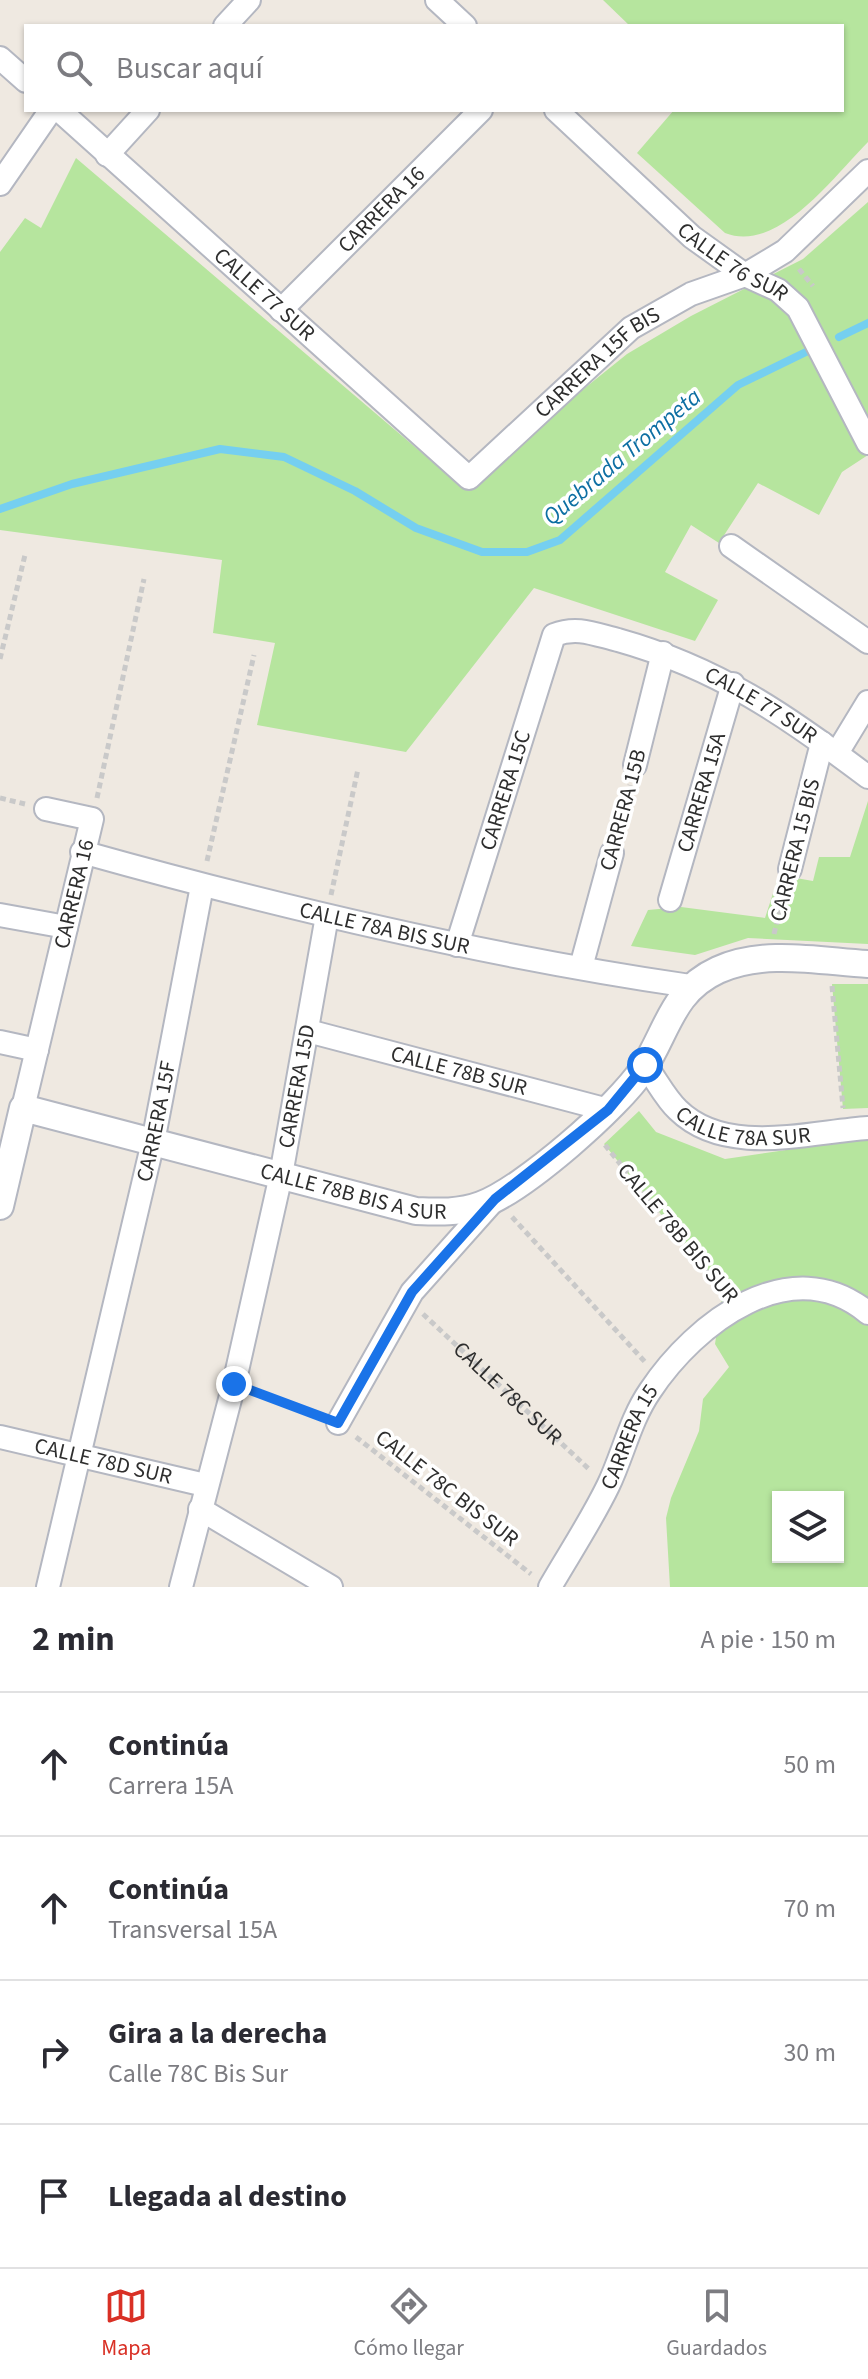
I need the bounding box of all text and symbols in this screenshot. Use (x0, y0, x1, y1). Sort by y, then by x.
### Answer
search box (24, 24, 844, 112)
icon: search (52, 46, 96, 90)
text: Buscar aquí (116, 47, 263, 90)
street label: CARRERA 16 (331, 159, 432, 260)
street label: CALLE 76 SUR (670, 215, 796, 308)
street label: CALLE 77 SUR (207, 240, 322, 349)
street label: CARRERA 15F BIS (527, 299, 666, 426)
water label: Quebrada Trompeta (535, 380, 709, 534)
street label: CALLE 77 SUR (699, 658, 824, 751)
street label: CARRERA 15C (472, 726, 539, 855)
street label: CARRERA 15A (669, 729, 734, 856)
street label: CARRERA 15B (591, 746, 655, 874)
street label: CARRERA 15 BIS (762, 775, 828, 925)
street label: CARRERA 16 (46, 836, 103, 952)
street label: CALLE 78A BIS SUR (296, 894, 472, 963)
street label: CARRERA 15D (270, 1022, 323, 1151)
street label: CALLE 78B SUR (387, 1037, 530, 1104)
route start (627, 1047, 663, 1083)
street label: CARRERA 15F (128, 1058, 184, 1185)
street label: CALLE 78A SUR (668, 1098, 812, 1154)
street label: CALLE 78B BIS A SUR (257, 1155, 447, 1228)
street label: CALLE 78B BIS SUR (610, 1156, 746, 1310)
street label: CALLE 78C SUR (446, 1334, 570, 1452)
route end (216, 1366, 252, 1402)
street label: CARRERA 15 (592, 1378, 666, 1495)
street label: CALLE 78C BIS SUR (369, 1422, 525, 1554)
street label: CALLE 78D SUR (31, 1430, 175, 1493)
map controls (772, 1491, 844, 1563)
button: layers (772, 1491, 844, 1563)
text: 2 min (32, 1615, 115, 1664)
text: A pie · 150 m (701, 1621, 836, 1658)
text: Continúa (108, 1724, 229, 1767)
icon: ahead (32, 1742, 76, 1786)
text: 50 m (783, 1746, 836, 1783)
text: Carrera 15A (108, 1767, 233, 1804)
text: Continúa (108, 1868, 229, 1911)
icon: ahead (32, 1886, 76, 1930)
text: 70 m (783, 1890, 836, 1927)
text: Transversal 15A (108, 1911, 277, 1948)
text: Gira a la derecha (108, 2012, 327, 2055)
icon: right (32, 2030, 76, 2074)
text: 30 m (783, 2034, 836, 2071)
text: Calle 78C Bis Sur (108, 2055, 288, 2092)
icon: arrive (32, 2174, 76, 2218)
text: Llegada al destino (108, 2175, 347, 2218)
tab: Mapa (101, 2284, 151, 2364)
tab: Cómo llegar (354, 2284, 464, 2364)
tab: Guardados (666, 2284, 767, 2364)

